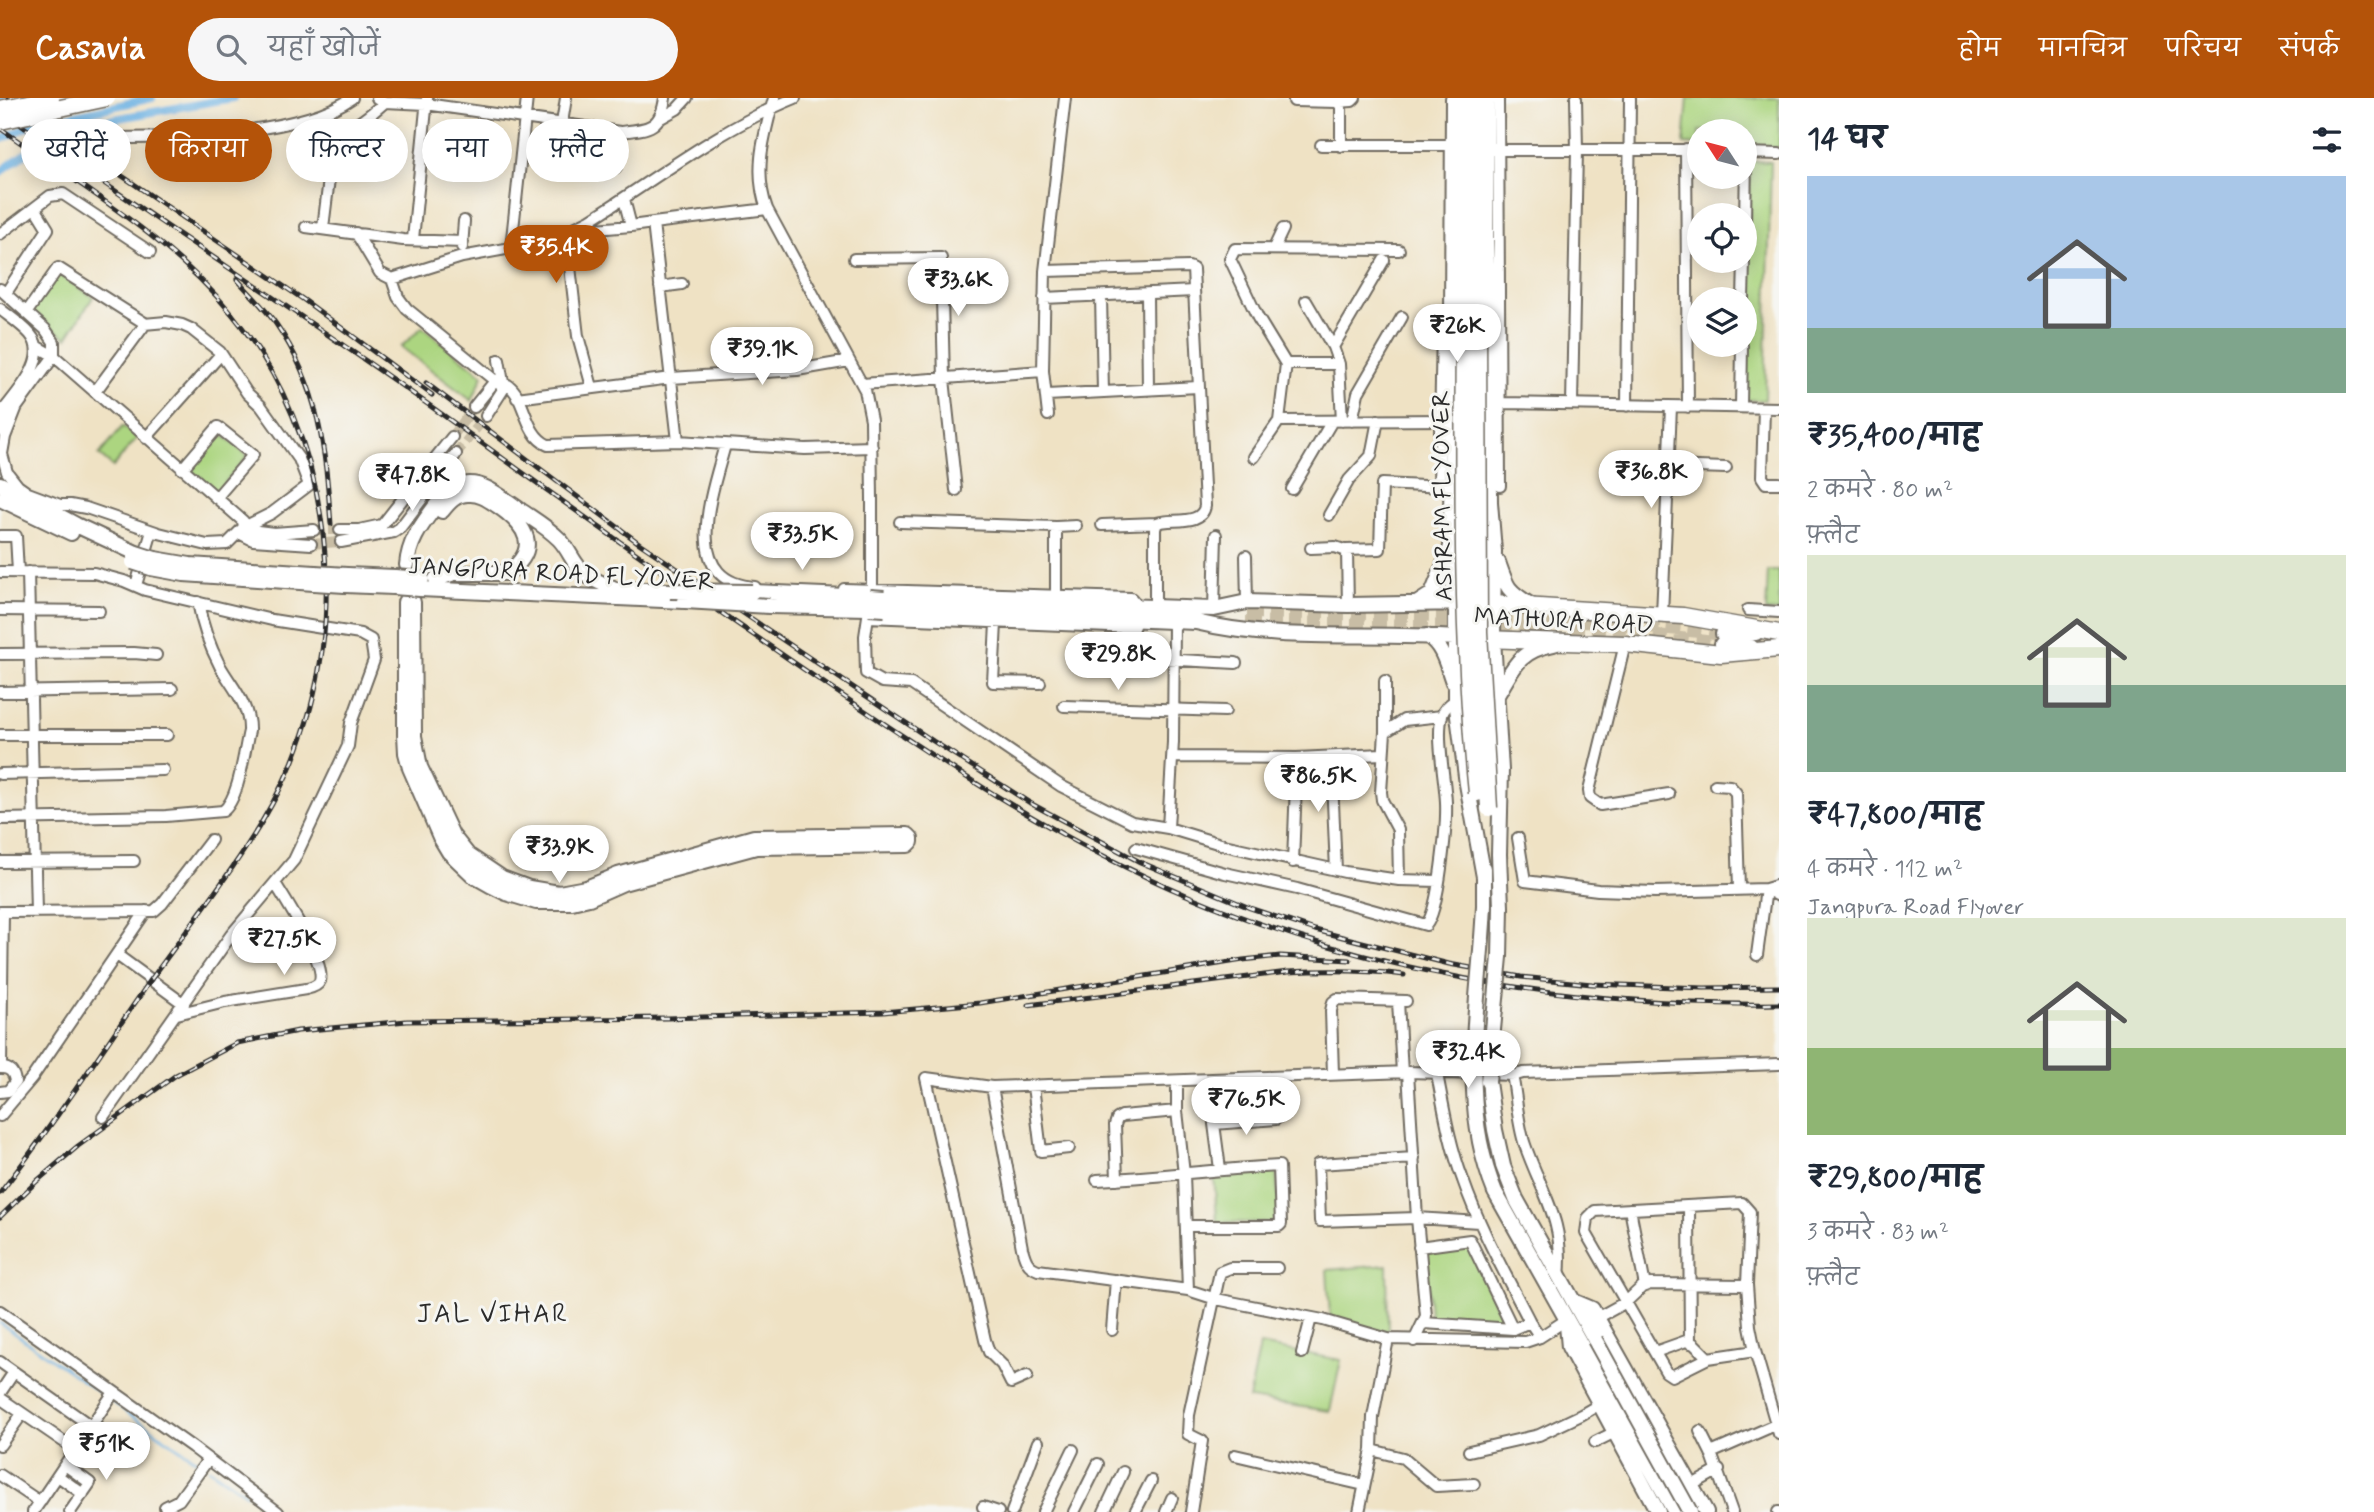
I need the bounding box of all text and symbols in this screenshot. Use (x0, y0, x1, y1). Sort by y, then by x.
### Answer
search box (188, 18, 678, 81)
text: Casavia (35, 27, 146, 71)
icon: search (212, 30, 250, 68)
text: यहाँ खोजें (268, 32, 380, 66)
text: होम (1958, 34, 2001, 65)
text: मानचित्र (2039, 34, 2127, 65)
text: परिचय (2165, 34, 2241, 65)
text: संपर्क (2279, 34, 2339, 65)
chip: खरीदें (21, 119, 131, 182)
chip: किराया (145, 119, 272, 182)
chip: फ़िल्टर (286, 119, 408, 182)
chip: नया (422, 119, 512, 182)
chip: फ़्लैट (526, 119, 629, 182)
north arrow (1687, 119, 1757, 189)
map controls (1687, 119, 1757, 357)
text: 14 घर (1807, 120, 1887, 159)
icon: filters (2308, 121, 2346, 159)
button: locate (1687, 203, 1757, 273)
icon: home (2014, 221, 2140, 347)
pin: ₹35.4K (499, 226, 613, 285)
text: ₹35.4K (520, 233, 592, 263)
pin: ₹33.6K (901, 258, 1015, 318)
text: ₹33.6K (924, 266, 992, 296)
button: layers (1687, 287, 1757, 357)
pin: ₹26K (1416, 304, 1498, 364)
text: ₹26K (1429, 312, 1485, 342)
pin: ₹39.1K (705, 328, 819, 387)
text: ₹39.1K (726, 335, 798, 365)
street label: ASHRAM FLYOVER (1426, 390, 1461, 602)
text: ₹35,400/माह (1807, 417, 1981, 456)
pin: ₹36.8K (1594, 450, 1708, 510)
pin: ₹47.8K (355, 454, 469, 513)
text: ₹36.8K (1615, 458, 1687, 488)
text: ₹47.8K (375, 461, 449, 491)
text: 2 कमरे · 80 m² (1807, 476, 1953, 506)
pin: ₹33.5K (745, 512, 859, 572)
text: ₹33.5K (767, 520, 837, 550)
text: फ़्लैट (1807, 522, 1859, 552)
street label: JANGPURA ROAD FLYOVER (407, 551, 715, 598)
icon: home (2014, 600, 2140, 726)
street label: MATHURA ROAD (1473, 601, 1655, 642)
pin: ₹29.8K (1061, 632, 1175, 692)
text: ₹29.8K (1081, 640, 1155, 670)
pin: ₹86.5K (1261, 754, 1375, 814)
text: ₹86.5K (1280, 762, 1356, 792)
text: ₹47,800/माह (1807, 796, 1983, 835)
pin: ₹33.9K (502, 826, 616, 885)
text: ₹33.9K (525, 833, 593, 863)
text: 4 कमरे · 112 m² (1807, 855, 1963, 885)
text: Jangpura Road Flyover (1807, 893, 2024, 923)
pin: ₹27.5K (227, 918, 341, 977)
text: ₹27.5K (247, 925, 321, 955)
icon: home (2014, 963, 2140, 1089)
pin: ₹32.4K (1411, 1030, 1525, 1090)
text: ₹32.4K (1432, 1038, 1504, 1068)
pin: ₹76.5K (1189, 1077, 1303, 1137)
text: ₹76.5K (1207, 1085, 1285, 1115)
text: ₹29,800/माह (1807, 1159, 1983, 1198)
text: 3 कमरे · 83 m² (1807, 1218, 1949, 1248)
text: फ़्लैट (1807, 1264, 1859, 1294)
district label: JAL VIHAR (417, 1298, 569, 1332)
pin: ₹51K (65, 1422, 147, 1482)
text: ₹51K (78, 1430, 134, 1460)

